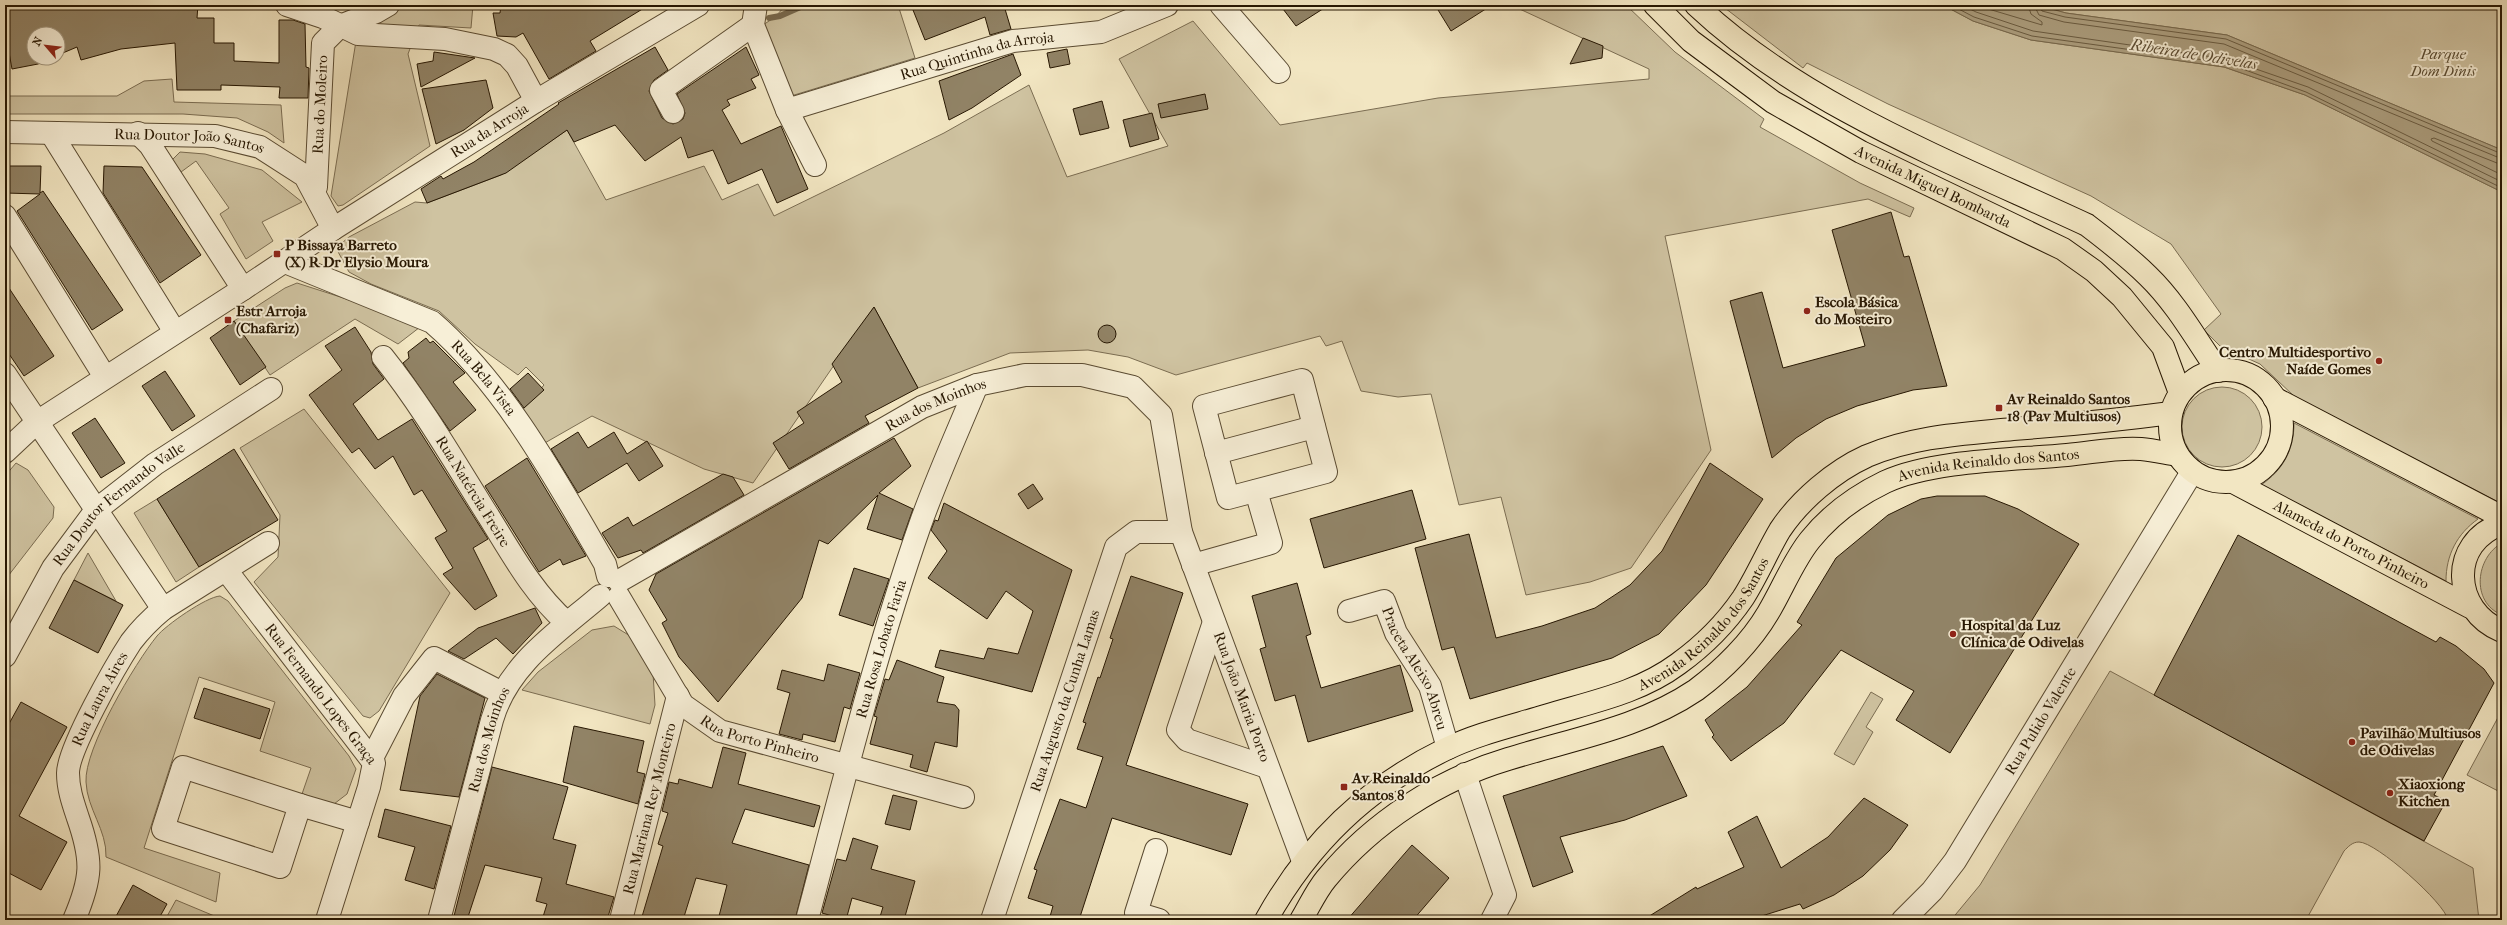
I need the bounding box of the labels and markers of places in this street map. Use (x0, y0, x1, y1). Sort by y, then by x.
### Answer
place label: P Bissaya Barreto (X) R Dr Elysio Moura (285, 236, 429, 271)
marker: P Bissaya Barreto (X) R Dr Elysio Moura (272, 249, 282, 259)
place label: Escola Básica do Mosteiro (1815, 293, 1899, 328)
place label: Estr Arroja (Chafariz) (236, 302, 307, 337)
marker: Escola Básica do Mosteiro (1802, 306, 1812, 316)
marker: Estr Arroja (Chafariz) (223, 315, 233, 325)
place label: Centro Multidesportivo Naíde Gomes (2219, 343, 2371, 378)
marker: Centro Multidesportivo Naíde Gomes (2374, 356, 2384, 366)
place label: Av Reinaldo Santos 18 (Pav Multiusos) (2006, 390, 2131, 425)
marker: Av Reinaldo Santos 18 (Pav Multiusos) (1994, 403, 2004, 413)
place label: Hospital da Luz Clínica de Odivelas (1961, 616, 2084, 651)
marker: Hospital da Luz Clínica de Odivelas (1948, 629, 1958, 639)
place label: Pavilhão Multiusos de Odivelas (2360, 724, 2481, 759)
marker: Pavilhão Multiusos de Odivelas (2347, 737, 2357, 747)
place label: Av Reinaldo Santos 8 (1351, 769, 1431, 804)
place label: Xiaoxiong Kitchen (2397, 775, 2466, 810)
marker: Av Reinaldo Santos 8 (1339, 782, 1349, 792)
marker: Xiaoxiong Kitchen (2385, 788, 2395, 798)

